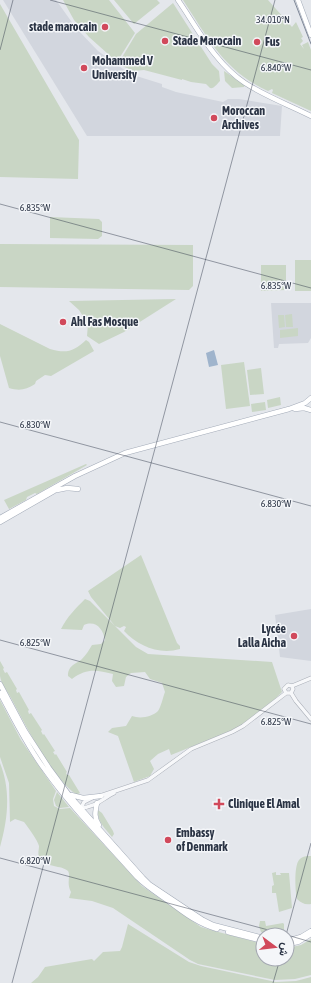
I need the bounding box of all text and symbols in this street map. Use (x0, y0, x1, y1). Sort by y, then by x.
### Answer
text: 34.010°N (256, 14, 290, 25)
place label: stade marocain (29, 20, 97, 34)
marker: stade marocain (100, 22, 110, 32)
place label: Stade Marocain (173, 34, 241, 48)
place label: Fus (265, 35, 281, 49)
marker: Stade Marocain (160, 36, 170, 46)
marker: Fus (252, 37, 262, 47)
place label: Mohammed V University (92, 54, 153, 82)
text: 6.840°W (261, 62, 292, 73)
marker: Mohammed V University (79, 63, 89, 73)
place label: Moroccan Archives (221, 104, 265, 132)
marker: Moroccan Archives (209, 113, 219, 123)
text: 6.835°W (20, 202, 51, 213)
text: 6.835°W (261, 280, 292, 291)
place label: Ahl Fas Mosque (70, 315, 139, 329)
marker: Ahl Fas Mosque (58, 317, 68, 327)
text: 6.830°W (20, 419, 51, 430)
text: 6.830°W (261, 498, 292, 509)
place label: Lycée Lalla Aicha (238, 622, 287, 650)
marker: Lycée Lalla Aicha (289, 631, 299, 641)
text: 6.825°W (20, 637, 51, 648)
text: 6.825°W (261, 716, 292, 727)
place label: Clinique El Amal (228, 797, 301, 811)
marker: Clinique El Amal (213, 798, 225, 810)
place label: Embassy of Denmark (176, 826, 228, 854)
marker: Embassy of Denmark (163, 835, 173, 845)
text: 6.820°W (20, 855, 51, 866)
north arrow (255, 927, 295, 967)
text: ش (276, 941, 292, 958)

